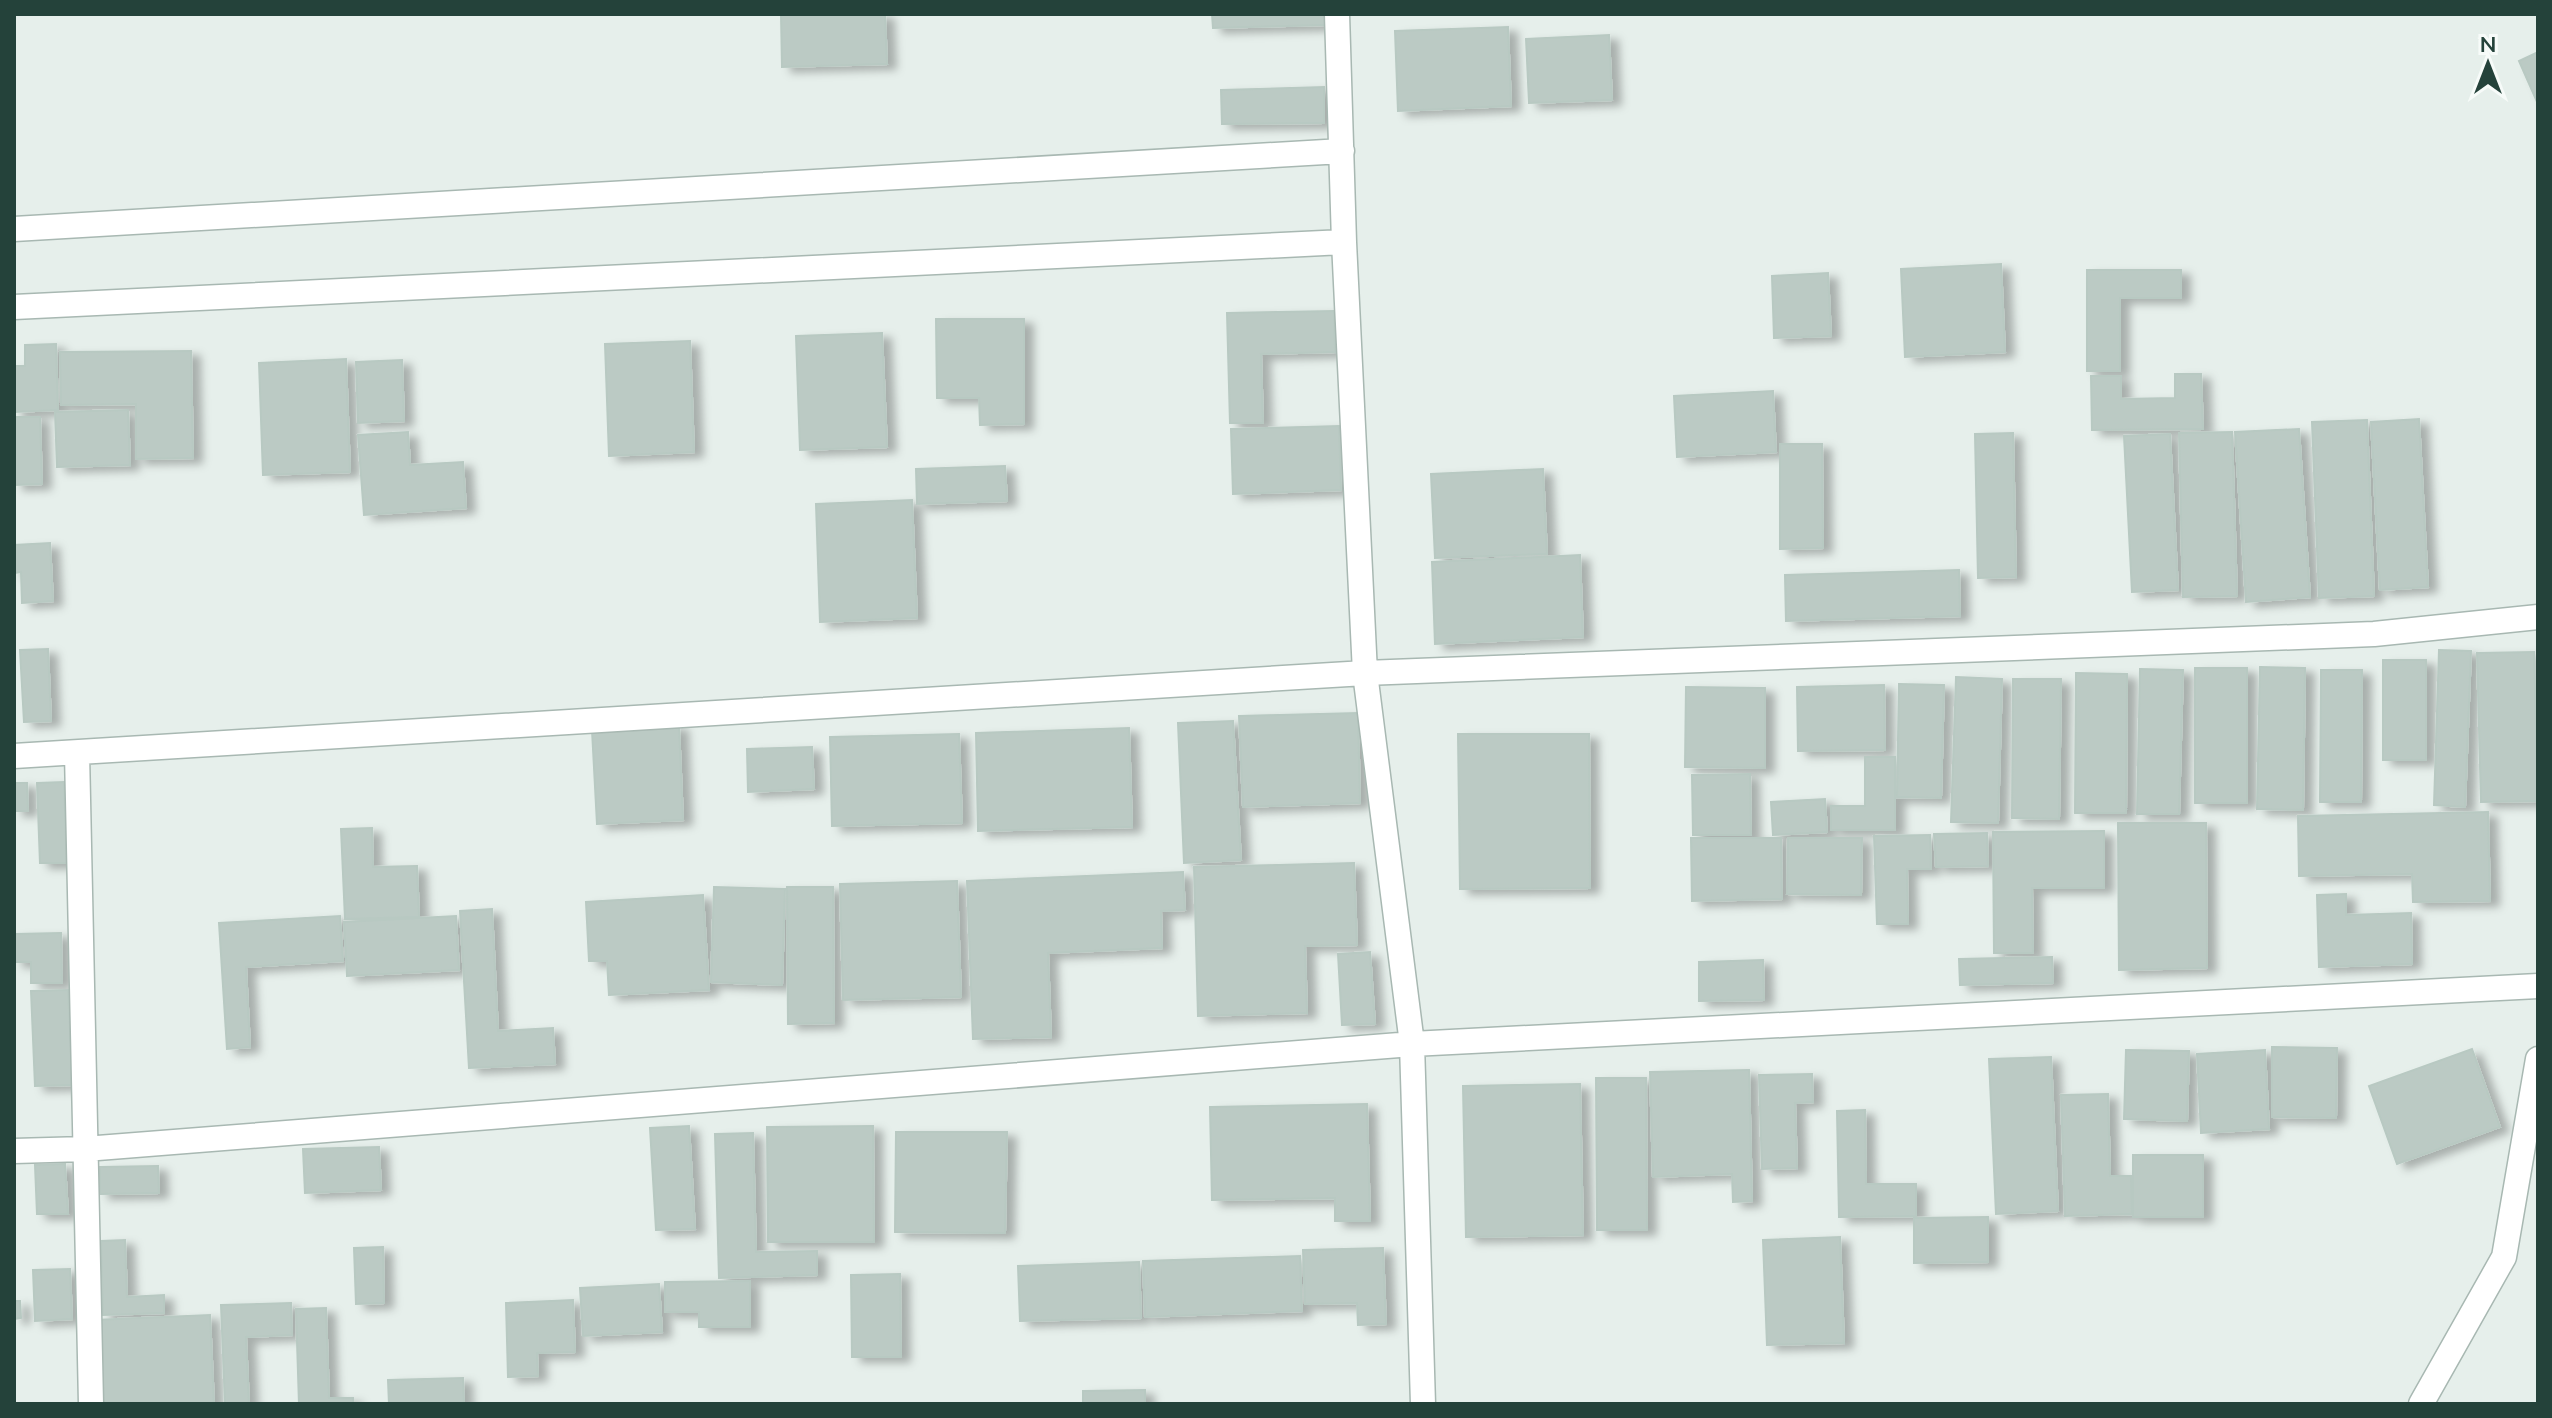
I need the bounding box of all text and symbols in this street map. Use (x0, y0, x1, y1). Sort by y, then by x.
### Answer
north arrow (2448, 24, 2528, 104)
text: N (2480, 30, 2496, 58)

